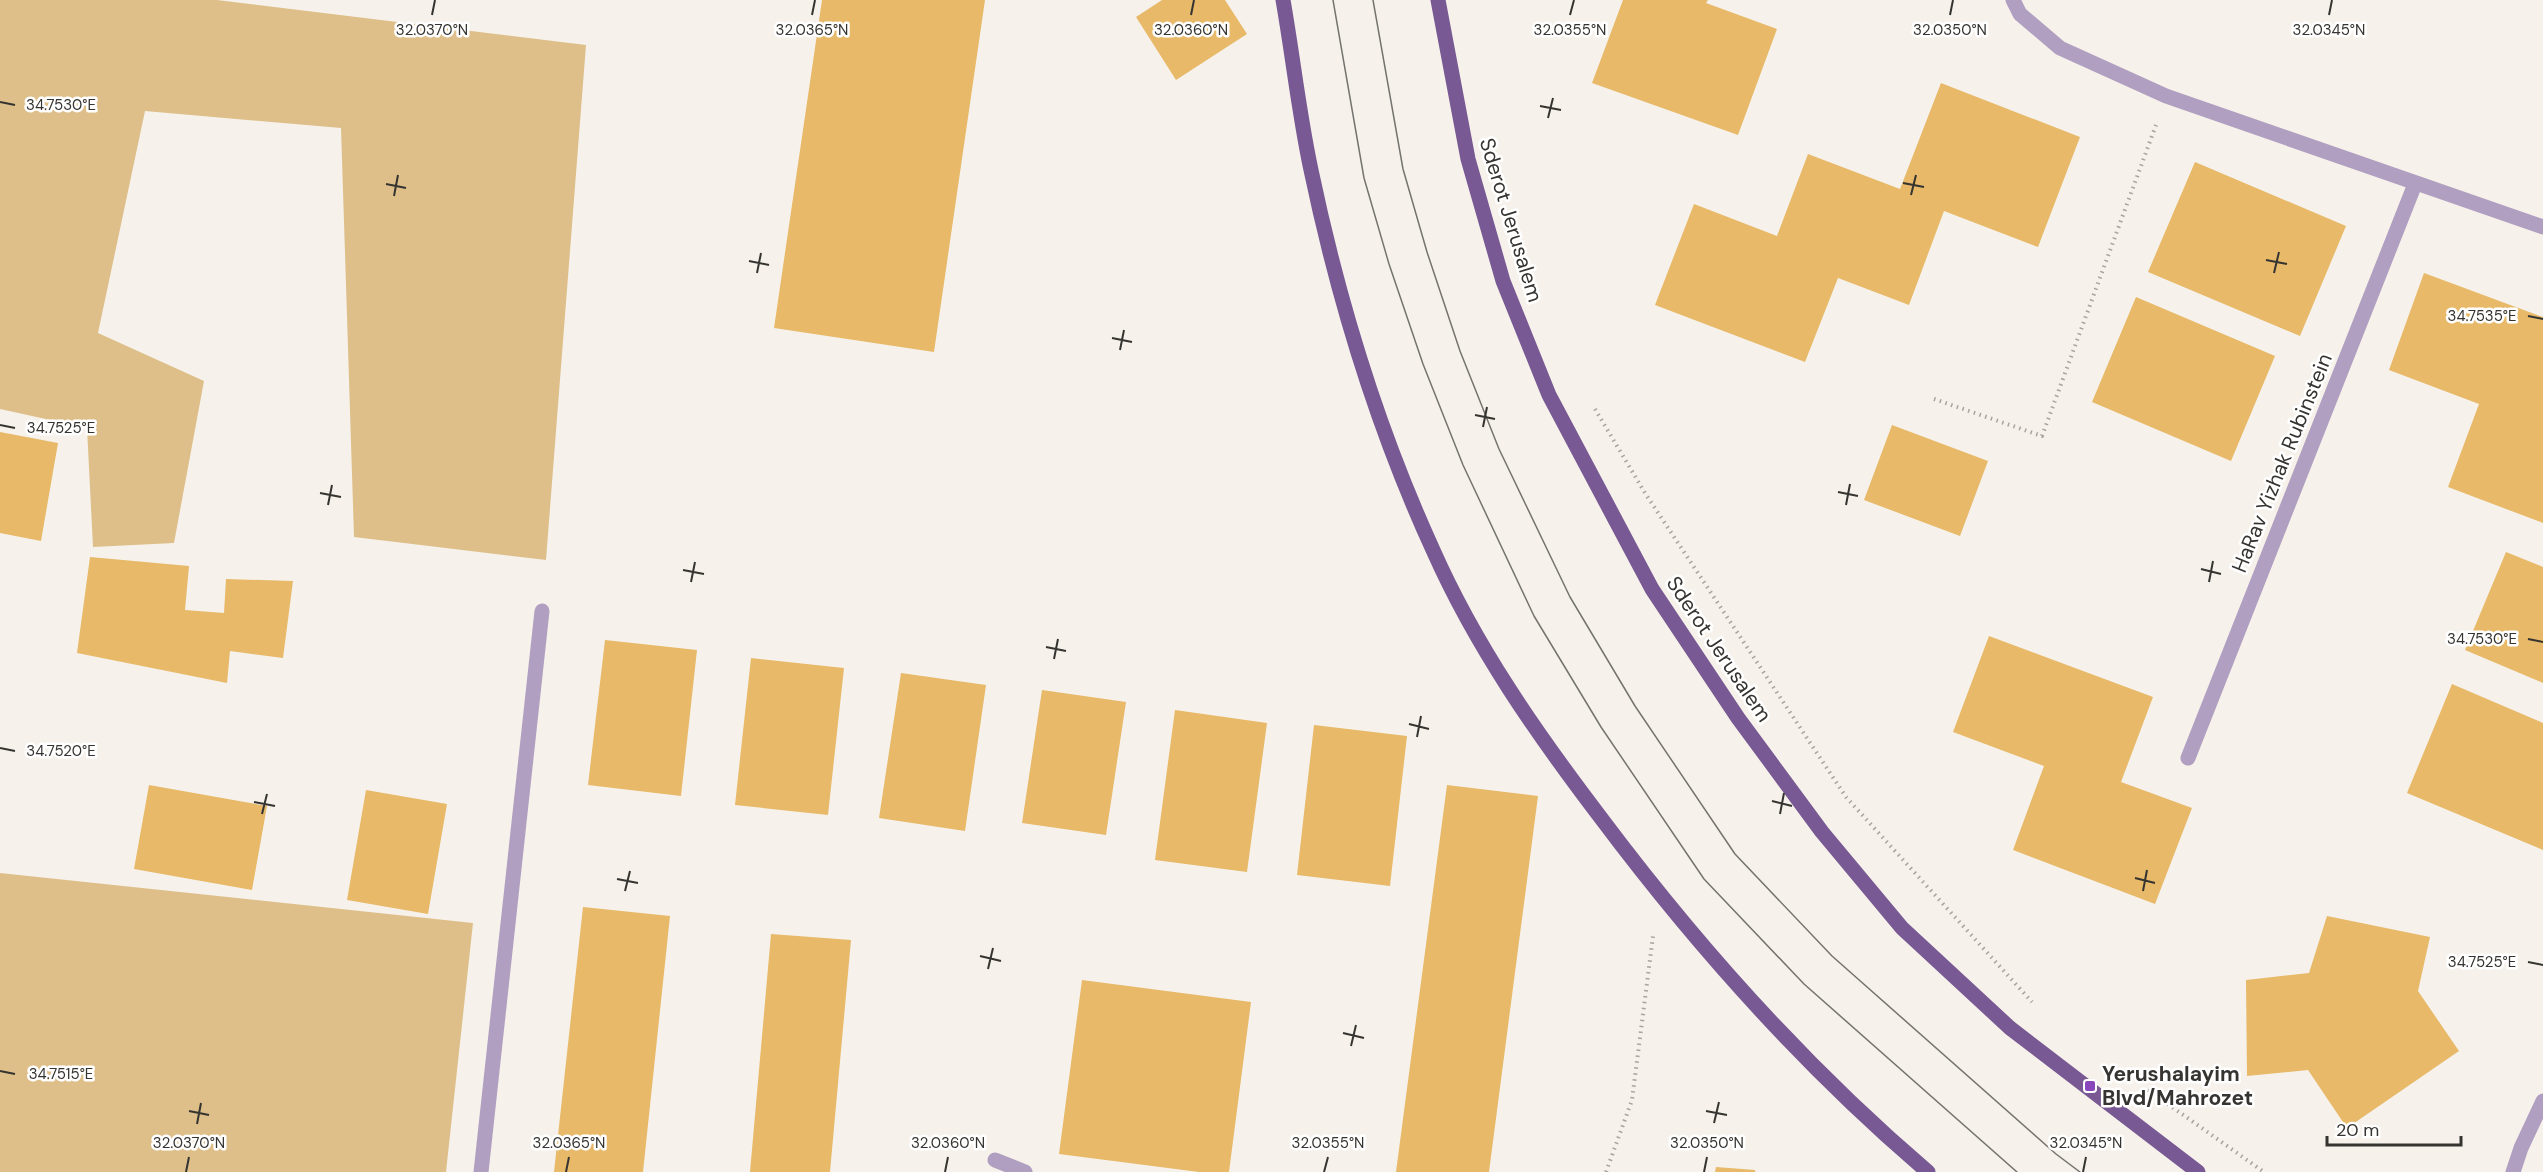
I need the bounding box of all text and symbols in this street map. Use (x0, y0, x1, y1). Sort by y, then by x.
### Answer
text: 32.0370°N (396, 20, 468, 40)
text: 32.0365°N (776, 20, 848, 40)
text: 32.0360°N (1154, 20, 1228, 40)
text: 32.0355°N (1534, 20, 1606, 40)
text: 32.0350°N (1913, 20, 1987, 40)
text: 32.0345°N (2293, 20, 2365, 40)
text: 34.7530°E (26, 95, 96, 115)
street label: Sderot Jerusalem (1473, 135, 1549, 305)
text: 34.7535°E (2448, 306, 2516, 326)
street label: HaRav Yizhak Rubinstein (2225, 349, 2339, 577)
text: 34.7525°E (27, 418, 95, 438)
street label: Sderot Jerusalem (1660, 571, 1778, 727)
text: 34.7530°E (2447, 629, 2517, 649)
text: 34.7520°E (26, 741, 96, 761)
text: 34.7525°E (2448, 952, 2516, 972)
place label: Yerushalayim Blvd/Mahrozet (2102, 1060, 2253, 1112)
text: 34.7515°E (29, 1064, 93, 1084)
marker: Yerushalayim Blvd/Mahrozet (2083, 1079, 2097, 1093)
scale bar (2327, 1109, 2460, 1147)
text: 20 m (2336, 1118, 2379, 1142)
text: 32.0370°N (153, 1133, 225, 1153)
text: 32.0365°N (533, 1133, 605, 1153)
text: 32.0360°N (911, 1133, 985, 1153)
text: 32.0355°N (1292, 1133, 1364, 1153)
text: 32.0350°N (1670, 1133, 1744, 1153)
text: 32.0345°N (2050, 1133, 2122, 1153)

